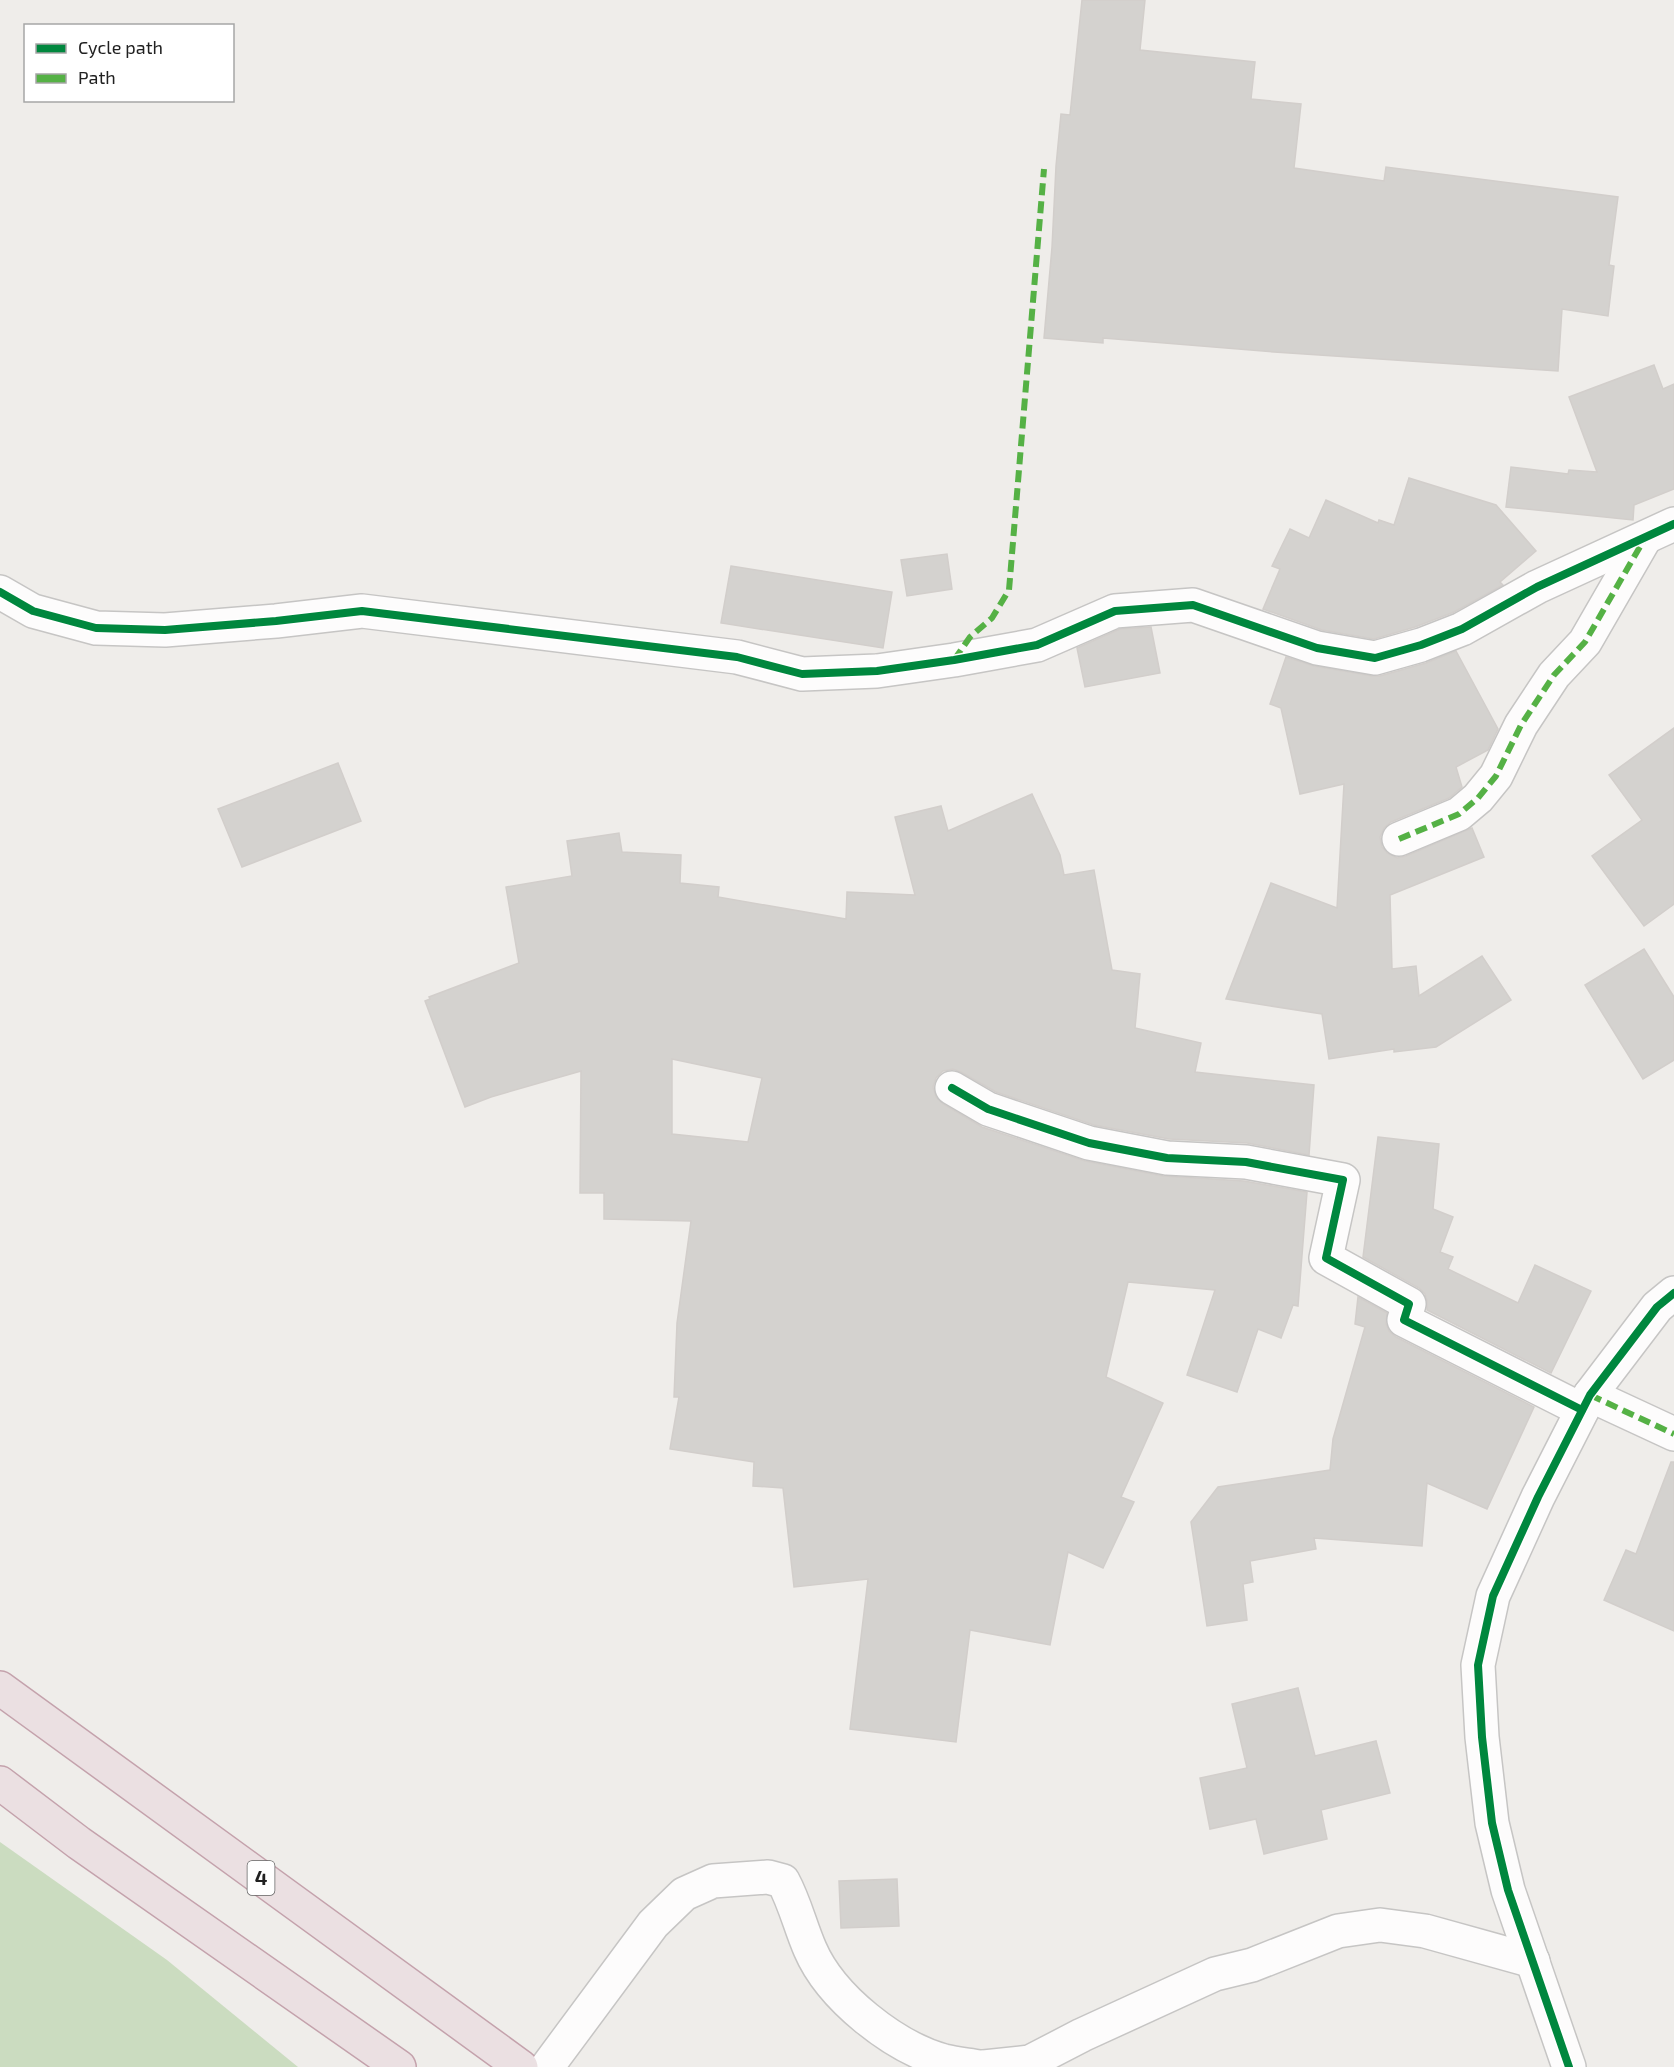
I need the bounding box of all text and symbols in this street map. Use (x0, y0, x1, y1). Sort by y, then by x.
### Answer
legend (24, 24, 234, 102)
text: Cycle path (78, 36, 163, 58)
text: Path (78, 66, 116, 88)
road number: 4 (248, 1861, 274, 1895)

